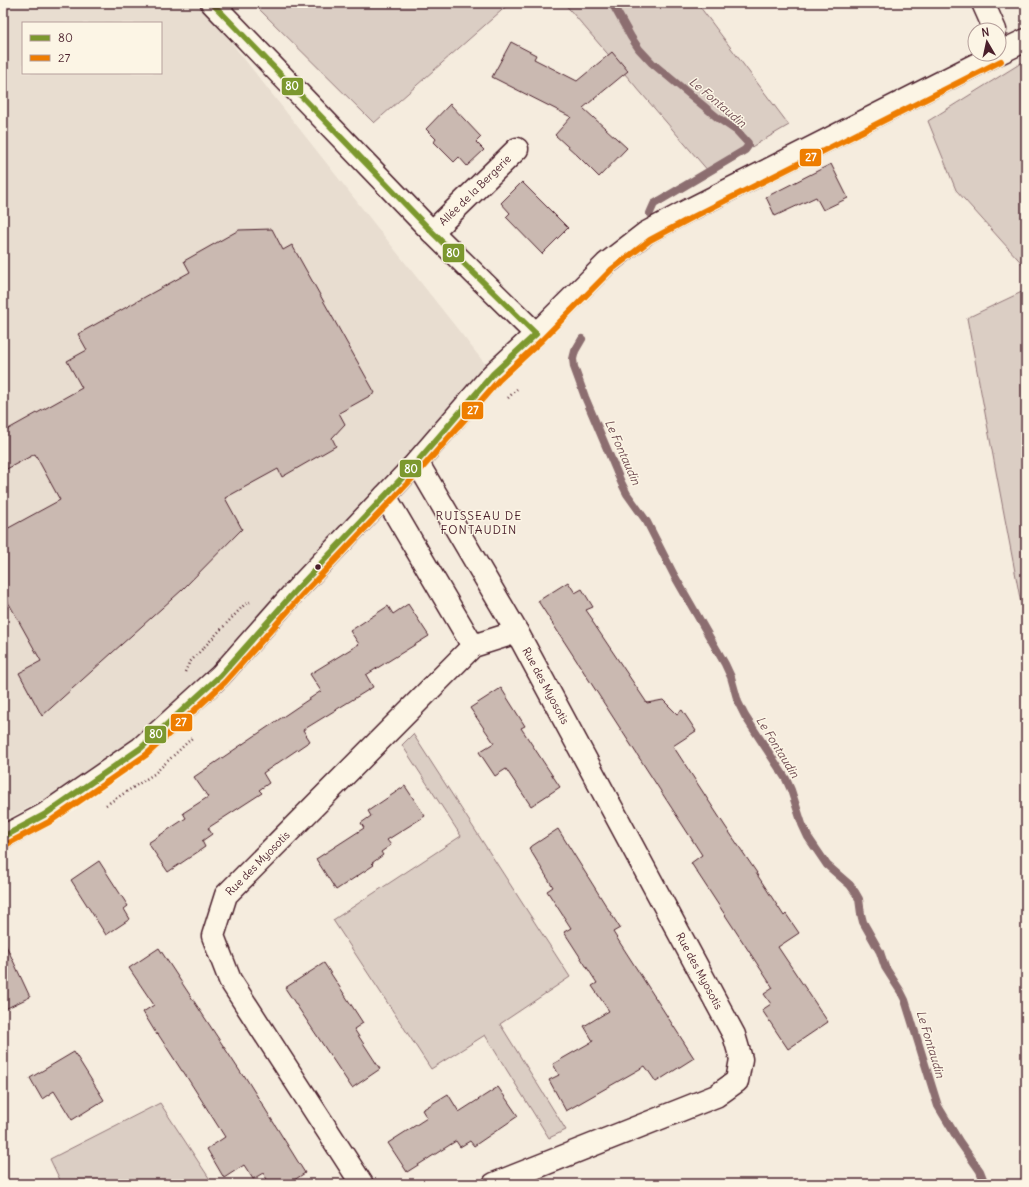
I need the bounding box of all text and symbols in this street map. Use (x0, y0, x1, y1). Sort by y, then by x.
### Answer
legend (22, 22, 162, 74)
north arrow (967, 22, 1007, 62)
text: N (981, 25, 990, 40)
text: 80 (58, 30, 73, 45)
text: 27 (58, 50, 71, 65)
water label: Le Fontaudin (686, 74, 750, 131)
line badge: 80 (281, 77, 304, 96)
text: 80 (285, 79, 299, 93)
line badge: 27 (799, 148, 822, 167)
text: 27 (805, 150, 817, 164)
street label: Allée de la Bergerie (436, 152, 514, 228)
line badge: 80 (442, 243, 465, 263)
text: 80 (446, 246, 460, 260)
line badge: 27 (461, 401, 484, 420)
text: 27 (467, 403, 479, 417)
water label: Le Fontaudin (602, 417, 644, 488)
line badge: 80 (399, 459, 422, 478)
text: 80 (404, 462, 418, 476)
district label: RUISSEAU DE FONTAUDIN (436, 508, 522, 537)
unlabelled marker (313, 562, 323, 572)
street label: Rue des Myosotis (519, 645, 572, 727)
line badge: 27 (170, 713, 193, 732)
water label: Le Fontaudin (753, 713, 803, 781)
text: 27 (175, 715, 187, 729)
line badge: 80 (144, 725, 167, 744)
text: 80 (149, 727, 163, 741)
street label: Rue des Myosotis (223, 828, 293, 898)
street label: Rue des Myosotis (673, 930, 726, 1012)
water label: Le Fontaudin (914, 1008, 949, 1081)

